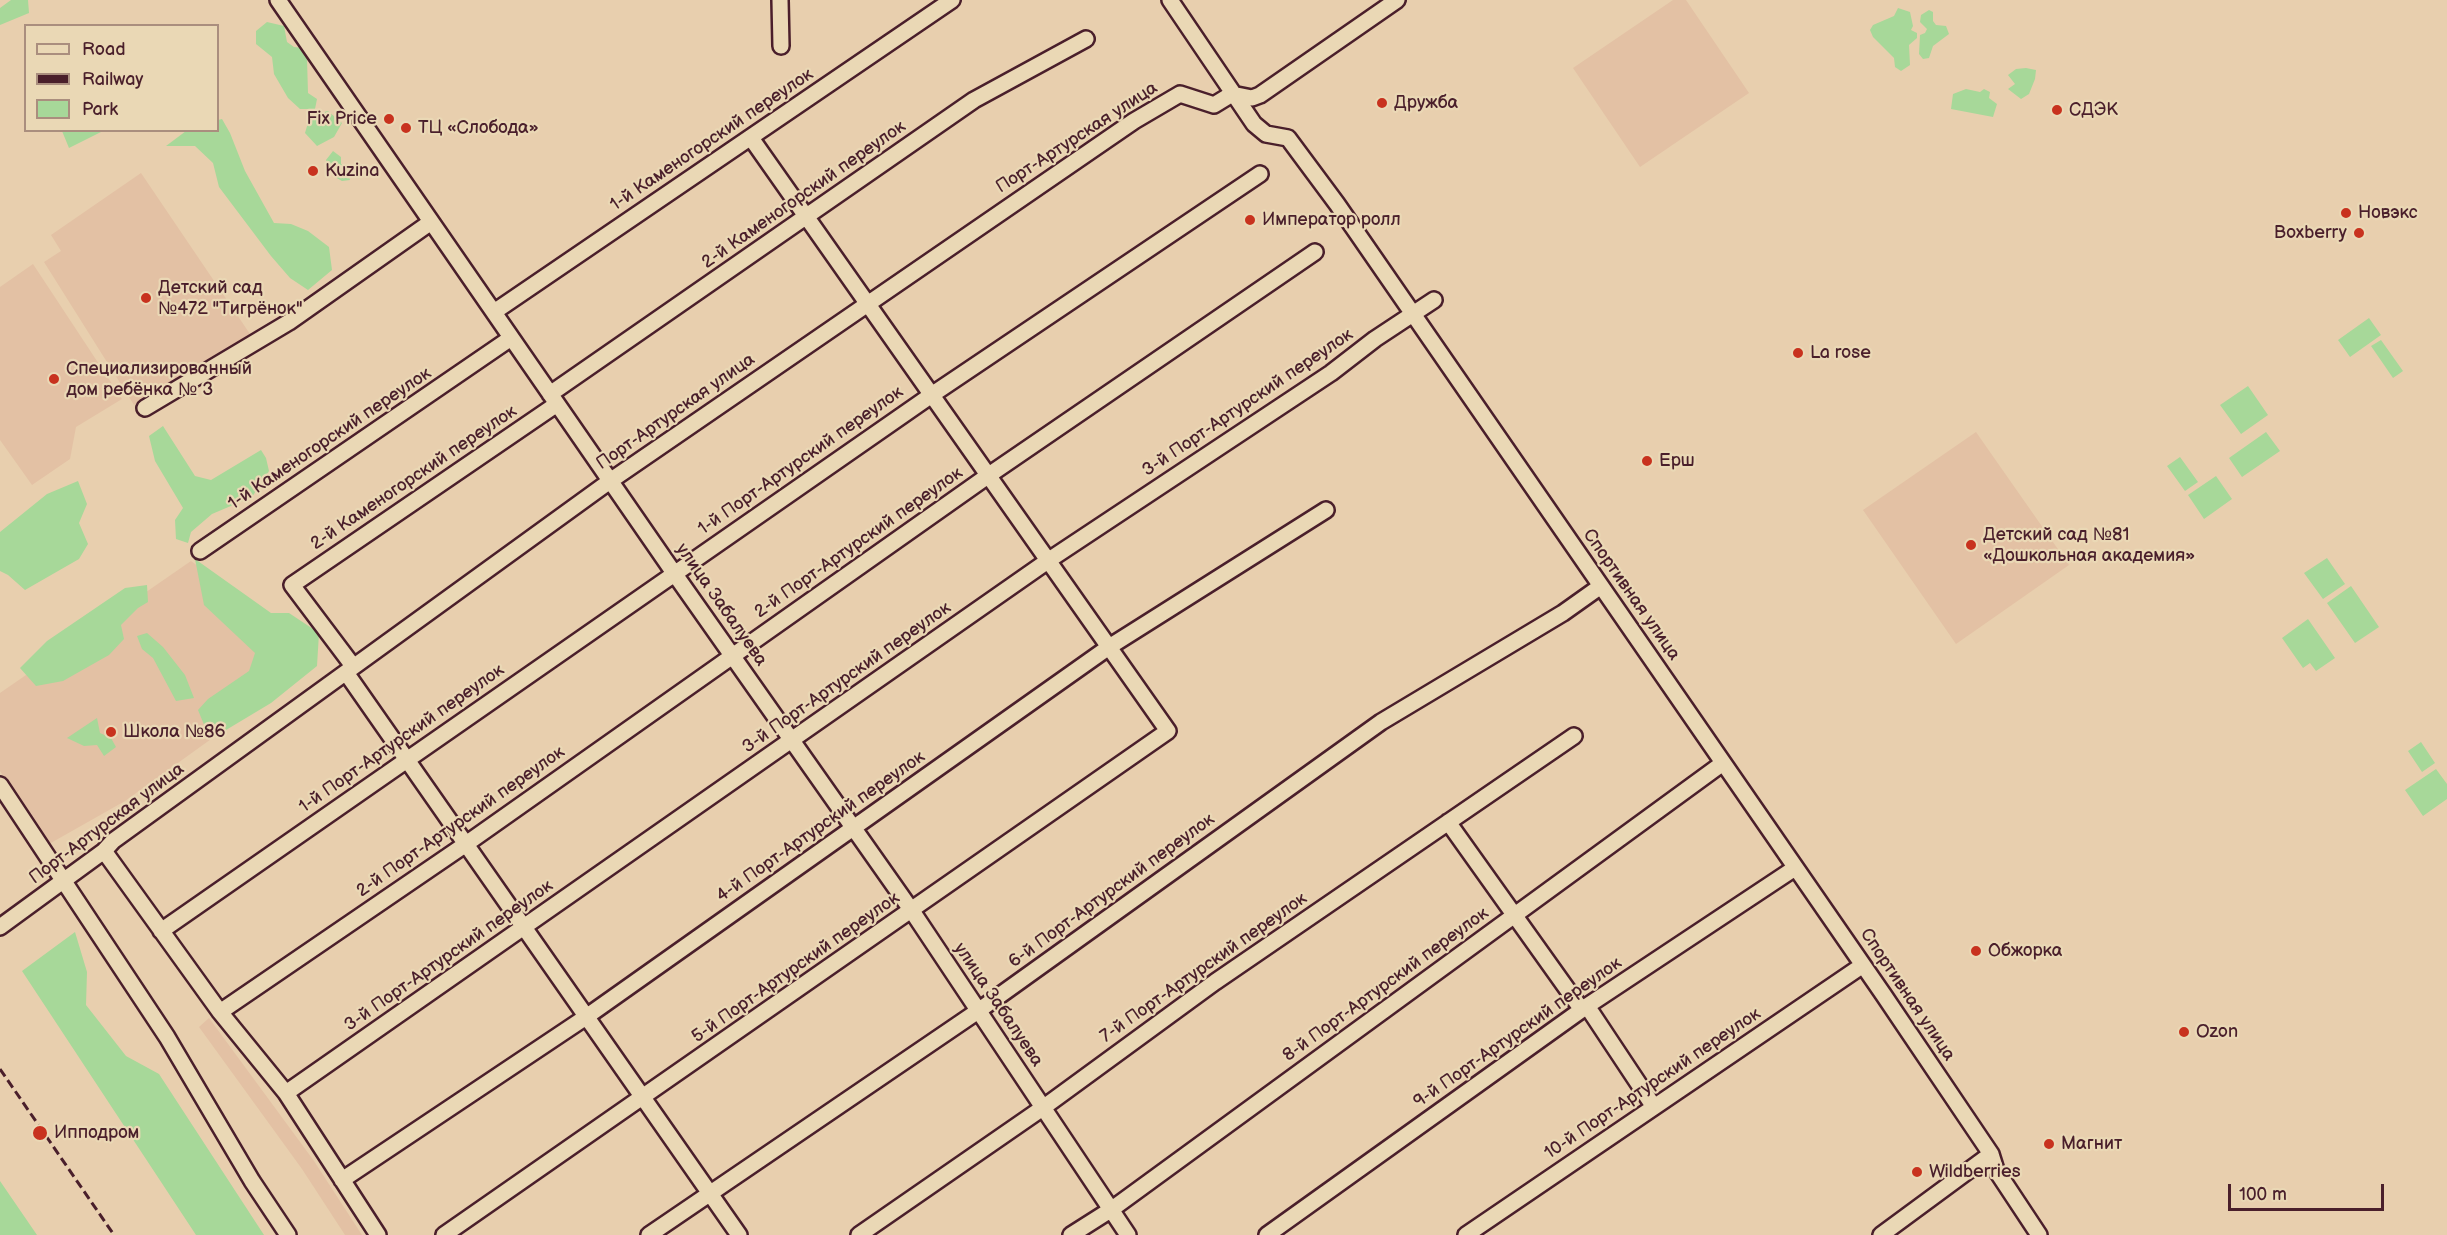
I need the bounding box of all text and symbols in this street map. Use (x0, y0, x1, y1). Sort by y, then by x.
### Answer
legend (24, 24, 219, 132)
text: Road (82, 39, 126, 60)
street label: 1-й Каменогорский переулок (606, 64, 818, 216)
text: Railway (82, 69, 144, 90)
street label: Порт-Артурская улица (992, 78, 1162, 198)
place label: Дружба (1394, 92, 1458, 114)
marker: Дружба (1375, 96, 1389, 110)
text: Park (82, 99, 118, 120)
place label: СДЭК (2069, 99, 2118, 121)
marker: СДЭК (2050, 103, 2064, 117)
place label: Fix Price (306, 108, 377, 130)
marker: Fix Price (382, 112, 396, 126)
street label: 2-й Каменогорский переулок (698, 116, 910, 274)
place label: ТЦ «Слобода» (418, 117, 539, 139)
marker: ТЦ «Слобода» (399, 121, 413, 135)
place label: Kuzina (325, 160, 379, 182)
marker: Kuzina (306, 164, 320, 178)
place label: Новэкс (2358, 202, 2418, 224)
marker: Новэкс (2339, 206, 2353, 220)
place label: Император ролл (1262, 209, 1401, 231)
marker: Император ролл (1243, 213, 1257, 227)
place label: Boxberry (2274, 222, 2347, 244)
marker: Boxberry (2352, 226, 2366, 240)
place label: Детский сад №472 "Тигрёнок" (158, 277, 303, 320)
marker: Детский сад №472 "Тигрёнок" (139, 291, 153, 305)
street label: 3-й Порт-Артурский переулок (1138, 324, 1358, 482)
place label: La rose (1810, 342, 1871, 364)
marker: La rose (1791, 346, 1805, 360)
street label: Порт-Артурская улица (593, 349, 759, 475)
place label: Специализированный дом ребёнка № 3 (66, 358, 252, 400)
street label: 1-й Каменогорский переулок (224, 363, 436, 515)
marker: Специализированный дом ребёнка № 3 (47, 372, 61, 386)
street label: 1-й Порт-Артурский переулок (694, 382, 908, 540)
street label: 2-й Каменогорский переулок (307, 401, 521, 555)
place label: Ерш (1659, 450, 1695, 472)
marker: Ерш (1640, 454, 1654, 468)
street label: 2-й Порт-Артурский переулок (751, 463, 967, 623)
place label: Детский сад №81 «Дошкольная академия» (1983, 524, 2195, 566)
street label: Спортивная улица (1578, 525, 1684, 665)
marker: Детский сад №81 «Дошкольная академия» (1964, 538, 1978, 552)
street label: улица Забалуева (671, 539, 771, 671)
street label: 3-й Порт-Артурский переулок (739, 598, 955, 758)
street label: 1-й Порт-Артурский переулок (295, 660, 509, 818)
place label: Школа №86 (123, 721, 225, 743)
marker: Школа №86 (104, 725, 118, 739)
street label: 2-й Порт-Артурский переулок (353, 742, 569, 902)
street label: 4-й Порт-Артурский переулок (713, 747, 929, 907)
street label: Порт-Артурская улица (25, 759, 189, 889)
street label: 6-й Порт-Артурский переулок (1005, 809, 1219, 973)
street label: 3-й Порт-Артурский переулок (341, 876, 557, 1036)
street label: 5-й Порт-Артурский переулок (688, 888, 904, 1048)
street label: 7-й Порт-Артурский переулок (1096, 888, 1312, 1048)
street label: 8-й Порт-Артурский переулок (1279, 903, 1493, 1067)
street label: Спортивная улица (1855, 925, 1959, 1065)
street label: улица Забалуева (949, 939, 1047, 1071)
place label: Обжорка (1988, 940, 2062, 962)
marker: Обжорка (1969, 944, 1983, 958)
street label: 9-й Порт-Артурский переулок (1410, 953, 1626, 1113)
street label: 10-й Порт-Артурский переулок (1541, 1003, 1765, 1165)
place label: Ozon (2196, 1021, 2238, 1043)
marker: Ozon (2177, 1025, 2191, 1039)
place label: Ипподром (54, 1122, 139, 1144)
marker: Ипподром (31, 1124, 49, 1142)
place label: Магнит (2061, 1133, 2122, 1155)
marker: Магнит (2042, 1137, 2056, 1151)
place label: Wildberries (1929, 1161, 2021, 1183)
marker: Wildberries (1910, 1165, 1924, 1179)
scale bar (2231, 1172, 2387, 1210)
text: 100 m (2239, 1184, 2287, 1205)

